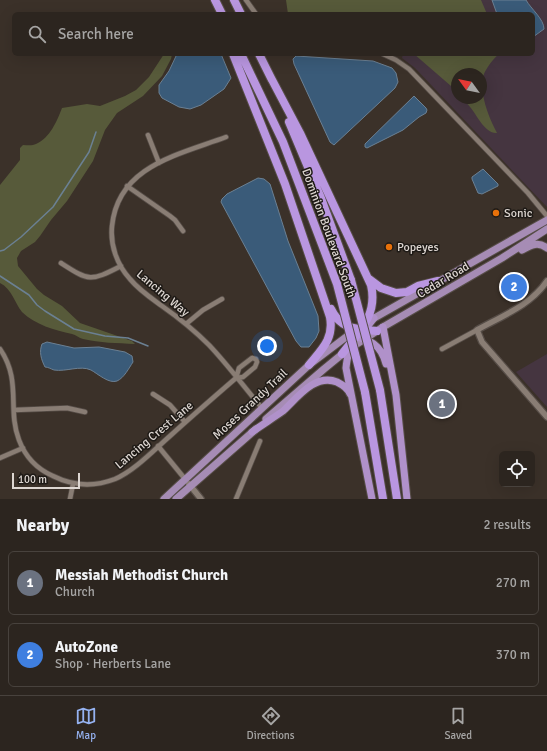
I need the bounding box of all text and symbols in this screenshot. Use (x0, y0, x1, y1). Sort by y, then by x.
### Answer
search box (12, 12, 535, 56)
icon: search (26, 23, 48, 45)
text: Search here (58, 25, 134, 43)
north arrow (451, 68, 487, 104)
street label: Dominion Boulevard South (298, 167, 359, 300)
place label: Sonic (504, 206, 533, 221)
marker: Sonic (491, 208, 501, 218)
place label: Popeyes (397, 240, 439, 255)
marker: Popeyes (384, 242, 394, 252)
street label: Cedar Road (414, 259, 472, 302)
street label: Lancing Way (133, 267, 193, 320)
pin: 2 (501, 272, 527, 302)
your location (257, 336, 277, 356)
street label: Moses Grandy Trail (210, 366, 291, 443)
pin: 1 (429, 389, 455, 419)
street label: Lancing Crest Lane (112, 398, 197, 473)
map controls (499, 451, 535, 487)
button: locate (499, 451, 535, 487)
scale bar (12, 471, 80, 490)
text: 100 m (18, 473, 47, 486)
text: Nearby (16, 515, 69, 536)
text: 2 results (483, 517, 531, 533)
text: Messiah Methodist Church (55, 566, 228, 584)
text: 1 (26, 575, 34, 591)
text: 270 m (496, 575, 530, 591)
text: Church (55, 584, 95, 600)
text: AutoZone (55, 638, 118, 656)
text: 2 (26, 647, 34, 663)
text: 370 m (496, 647, 530, 663)
text: Shop · Herberts Lane (55, 656, 171, 672)
tab: Map (75, 705, 97, 742)
tab: Directions (247, 705, 295, 742)
tab: Saved (444, 705, 472, 742)

